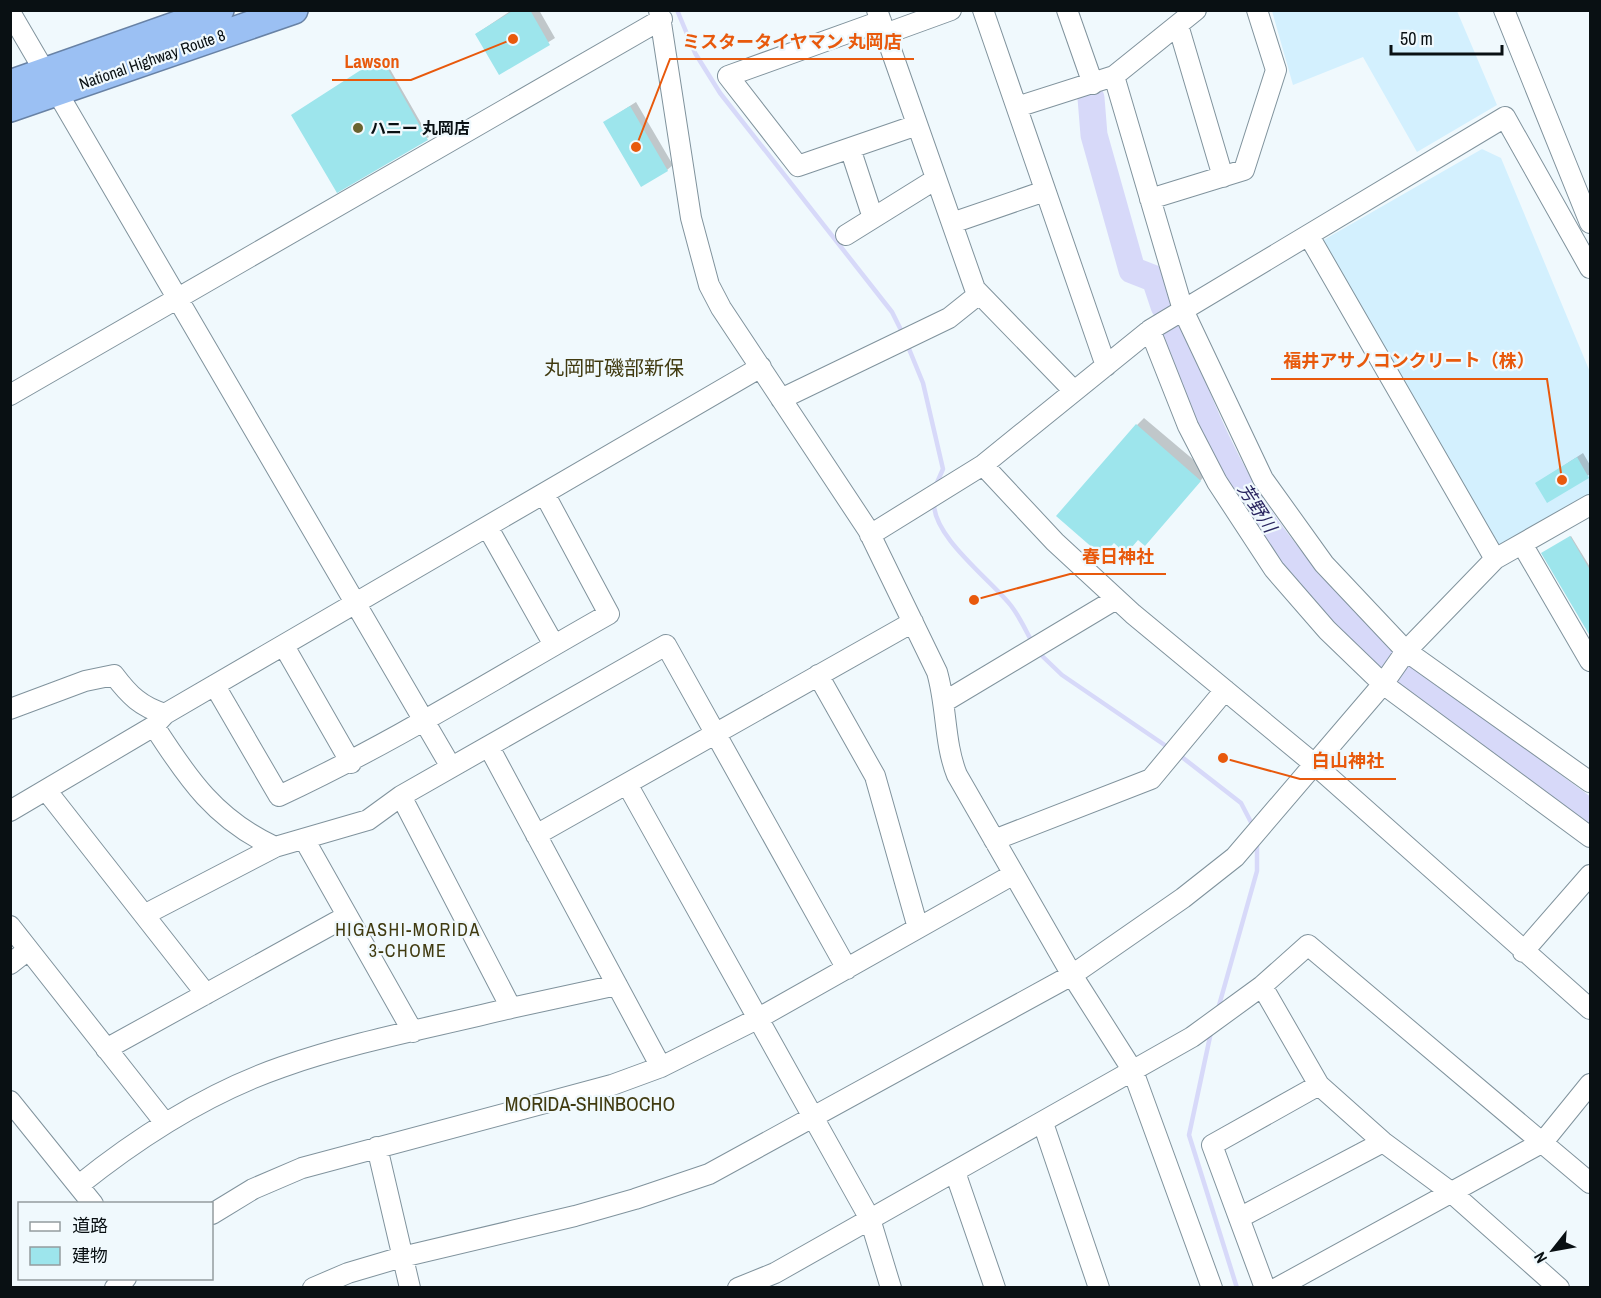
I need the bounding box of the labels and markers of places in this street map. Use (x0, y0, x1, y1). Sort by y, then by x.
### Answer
callout: ミスタータイヤマン 丸岡店 (670, 23, 914, 59)
callout: Lawson (332, 44, 411, 80)
place label: ハニー 丸岡店 (370, 117, 470, 139)
marker: ハニー 丸岡店 (351, 121, 365, 135)
callout: 福井アサノコンクリート（株） (1271, 343, 1547, 379)
callout: 春日神社 (1070, 538, 1166, 574)
callout: 白山神社 (1300, 743, 1396, 779)

